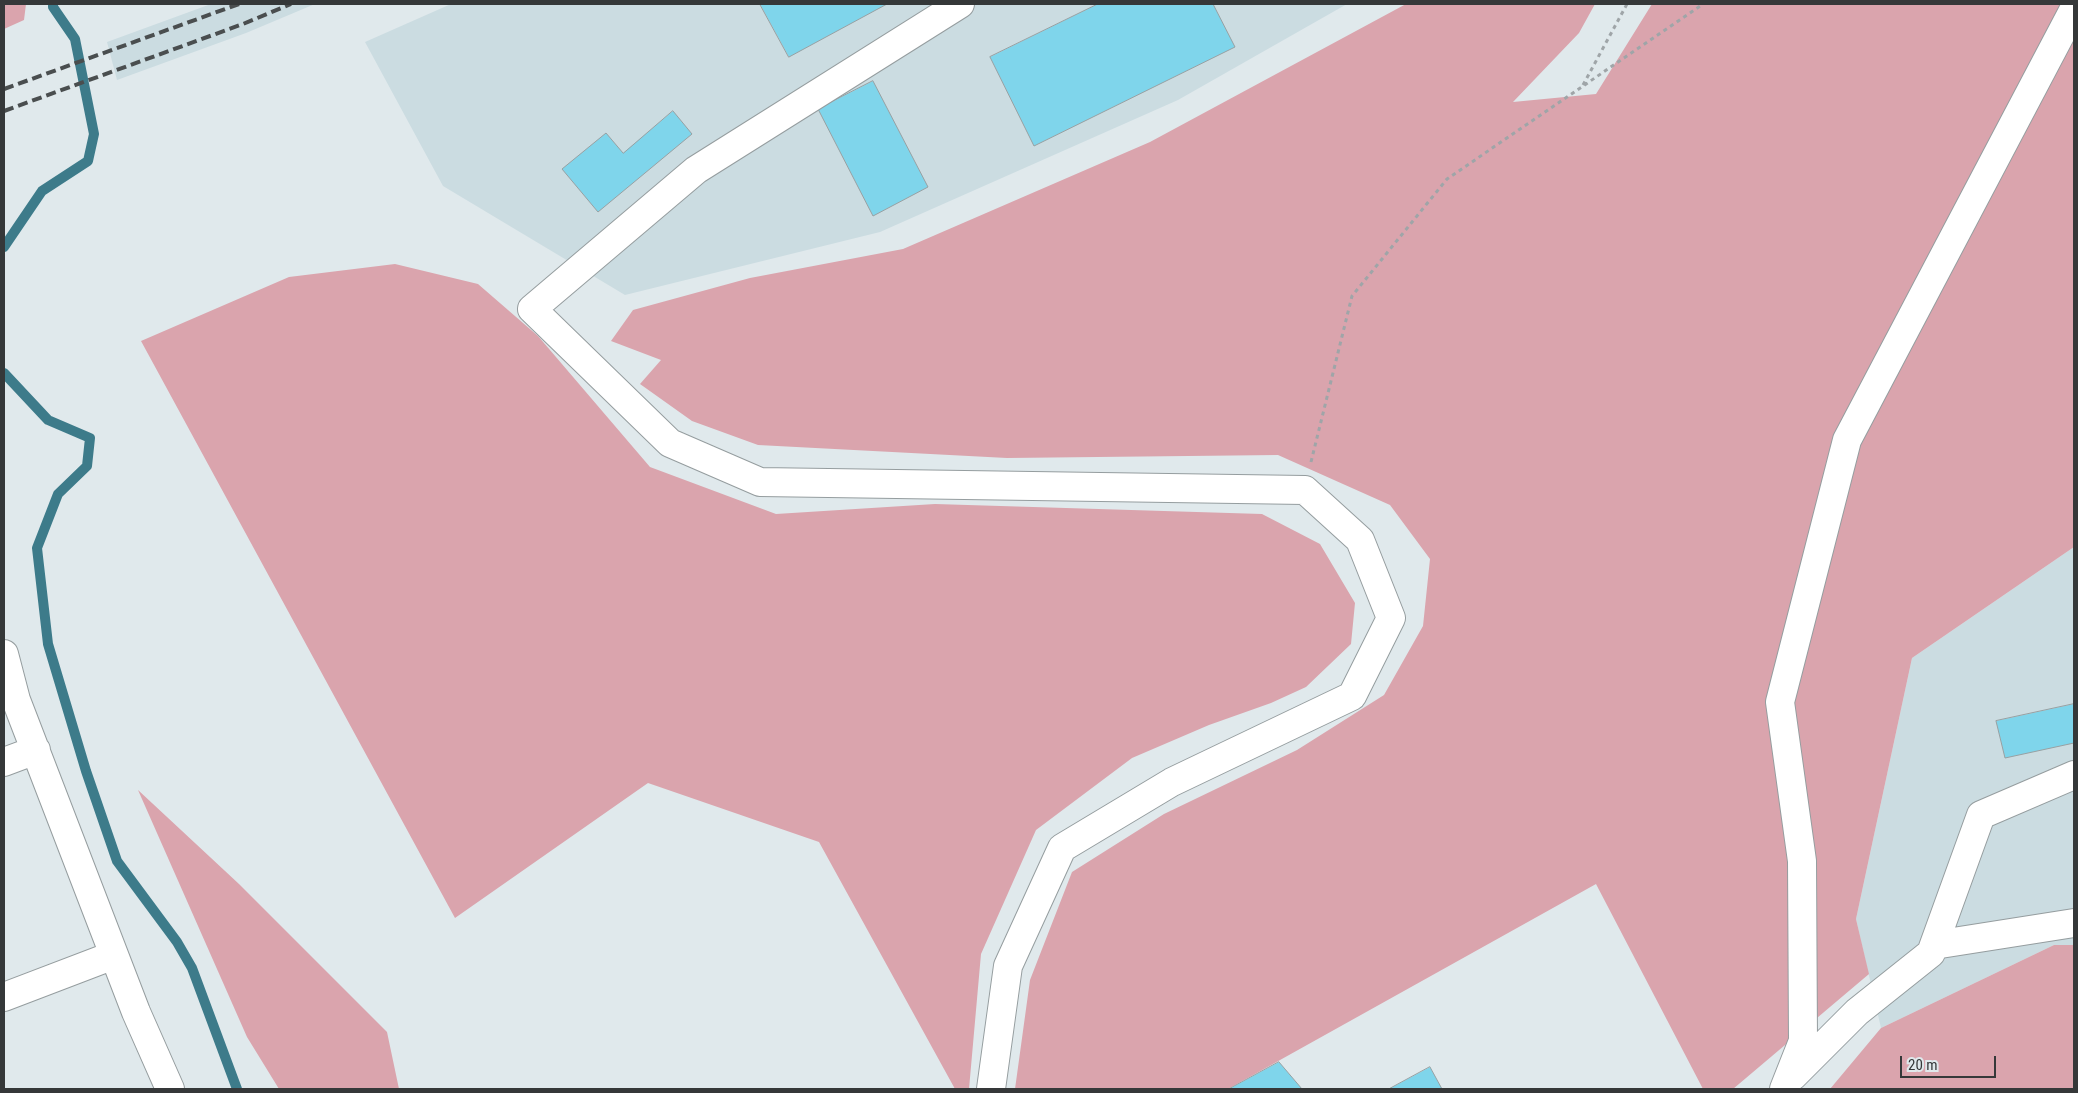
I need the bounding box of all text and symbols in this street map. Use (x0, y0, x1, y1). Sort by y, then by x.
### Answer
scale bar (1903, 1046, 1999, 1078)
text: 20 m (1908, 1056, 1938, 1074)

